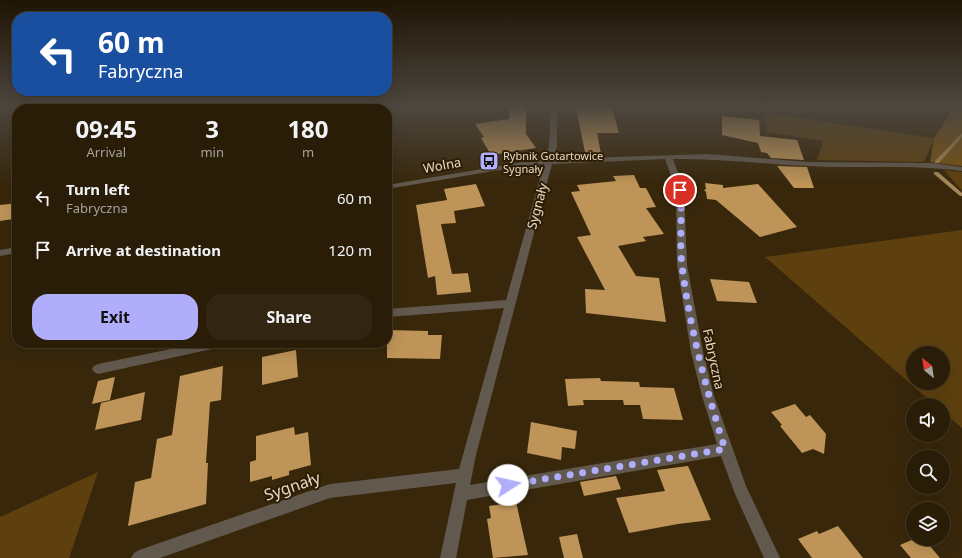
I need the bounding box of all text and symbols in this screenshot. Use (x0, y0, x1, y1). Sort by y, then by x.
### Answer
text: 60 m (98, 23, 165, 61)
icon: left (32, 28, 84, 80)
text: Fabryczna (98, 59, 183, 83)
text: 09:45 (75, 112, 137, 145)
text: 3 (205, 112, 219, 145)
text: 180 (287, 112, 329, 145)
text: Arrival (86, 143, 126, 161)
text: min (200, 143, 224, 161)
text: m (302, 143, 314, 161)
place label: Rybnik Gotartowice Sygnały (503, 148, 603, 176)
bus stop icon: Rybnik Gotartowice Sygnały (478, 150, 500, 172)
street label: Wolna (422, 153, 462, 177)
pin (663, 173, 697, 207)
text: Turn left (66, 179, 130, 199)
icon: arrive (669, 179, 691, 201)
street label: Sygnały (522, 181, 552, 231)
icon: left (32, 187, 54, 209)
text: 60 m (337, 188, 372, 208)
text: Fabryczna (66, 199, 128, 217)
icon: arrive (32, 239, 54, 261)
text: Arrive at destination (66, 240, 221, 260)
text: 120 m (328, 240, 372, 260)
button: Exit (32, 294, 198, 340)
button: Share (206, 294, 372, 340)
street label: Fabryczna (699, 327, 729, 391)
north arrow (906, 346, 950, 390)
map controls (906, 346, 950, 546)
button: sound (906, 398, 950, 442)
button: search (906, 450, 950, 494)
position arrow (487, 464, 529, 506)
street label: Sygnały (261, 466, 324, 506)
button: layers (906, 502, 950, 546)

